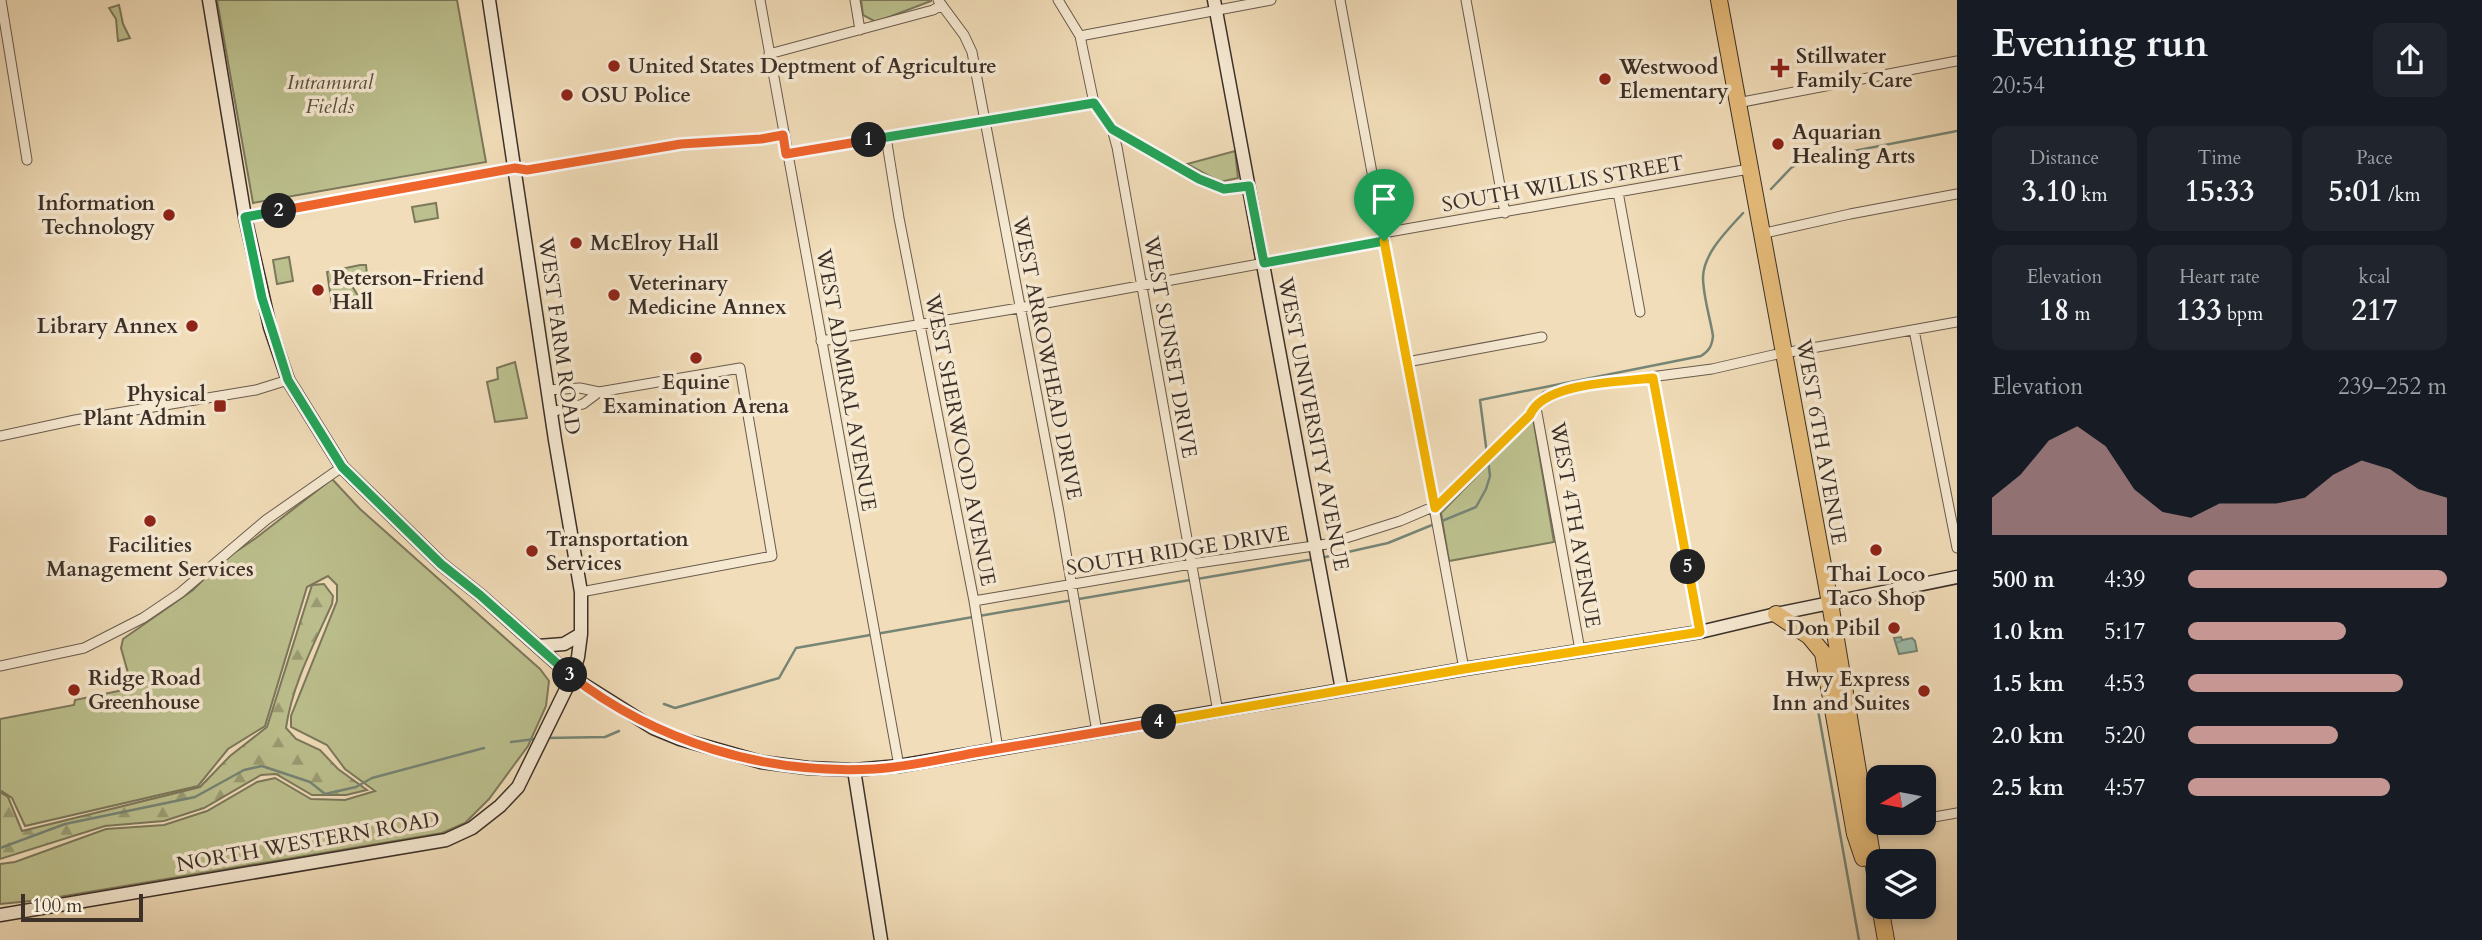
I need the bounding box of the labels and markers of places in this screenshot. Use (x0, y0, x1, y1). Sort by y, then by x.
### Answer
place label: Stillwater Family Care (1796, 42, 1913, 95)
place label: United States Deptment of Agriculture (628, 52, 997, 81)
place label: Westwood Elementary (1618, 53, 1729, 106)
marker: United States Deptment of Agriculture (606, 58, 622, 74)
marker: Stillwater Family Care (1770, 58, 1790, 78)
marker: Westwood Elementary (1597, 71, 1613, 87)
place label: OSU Police (581, 81, 691, 110)
marker: OSU Police (559, 87, 575, 103)
place label: Aquarian Healing Arts (1792, 118, 1915, 171)
pin: 1 (852, 122, 886, 158)
marker: Aquarian Healing Arts (1770, 136, 1786, 152)
pin (1354, 169, 1414, 241)
place label: Information Technology (37, 189, 156, 242)
pin: 2 (262, 194, 296, 228)
marker: Information Technology (161, 207, 177, 223)
place label: McElroy Hall (590, 229, 719, 258)
marker: McElroy Hall (568, 235, 584, 251)
place label: Peterson-Friend Hall (332, 264, 484, 317)
place label: Veterinary Medicine Annex (628, 269, 787, 322)
marker: Peterson-Friend Hall (310, 282, 326, 298)
marker: Veterinary Medicine Annex (606, 287, 622, 303)
place label: Library Annex (37, 312, 179, 341)
marker: Library Annex (184, 318, 200, 334)
marker: Equine Examination Arena (688, 350, 704, 366)
place label: Equine Examination Arena (603, 368, 790, 421)
place label: Physical Plant Admin (83, 380, 207, 433)
marker: Physical Plant Admin (212, 398, 228, 414)
marker: Facilities Management Services (142, 513, 158, 529)
place label: Transportation Services (546, 525, 689, 578)
place label: Facilities Management Services (46, 531, 254, 584)
marker: Thai Loco Taco Shop (1868, 542, 1884, 558)
marker: Transportation Services (524, 543, 540, 559)
pin: 5 (1670, 550, 1706, 584)
place label: Thai Loco Taco Shop (1826, 560, 1926, 613)
place label: Don Pibil (1787, 614, 1880, 643)
marker: Don Pibil (1886, 620, 1902, 636)
pin: 3 (552, 658, 588, 692)
place label: Ridge Road Greenhouse (88, 664, 201, 717)
place label: Hwy Express Inn and Suites (1772, 665, 1910, 718)
marker: Ridge Road Greenhouse (66, 682, 82, 698)
marker: Hwy Express Inn and Suites (1916, 683, 1932, 699)
pin: 4 (1142, 704, 1176, 740)

